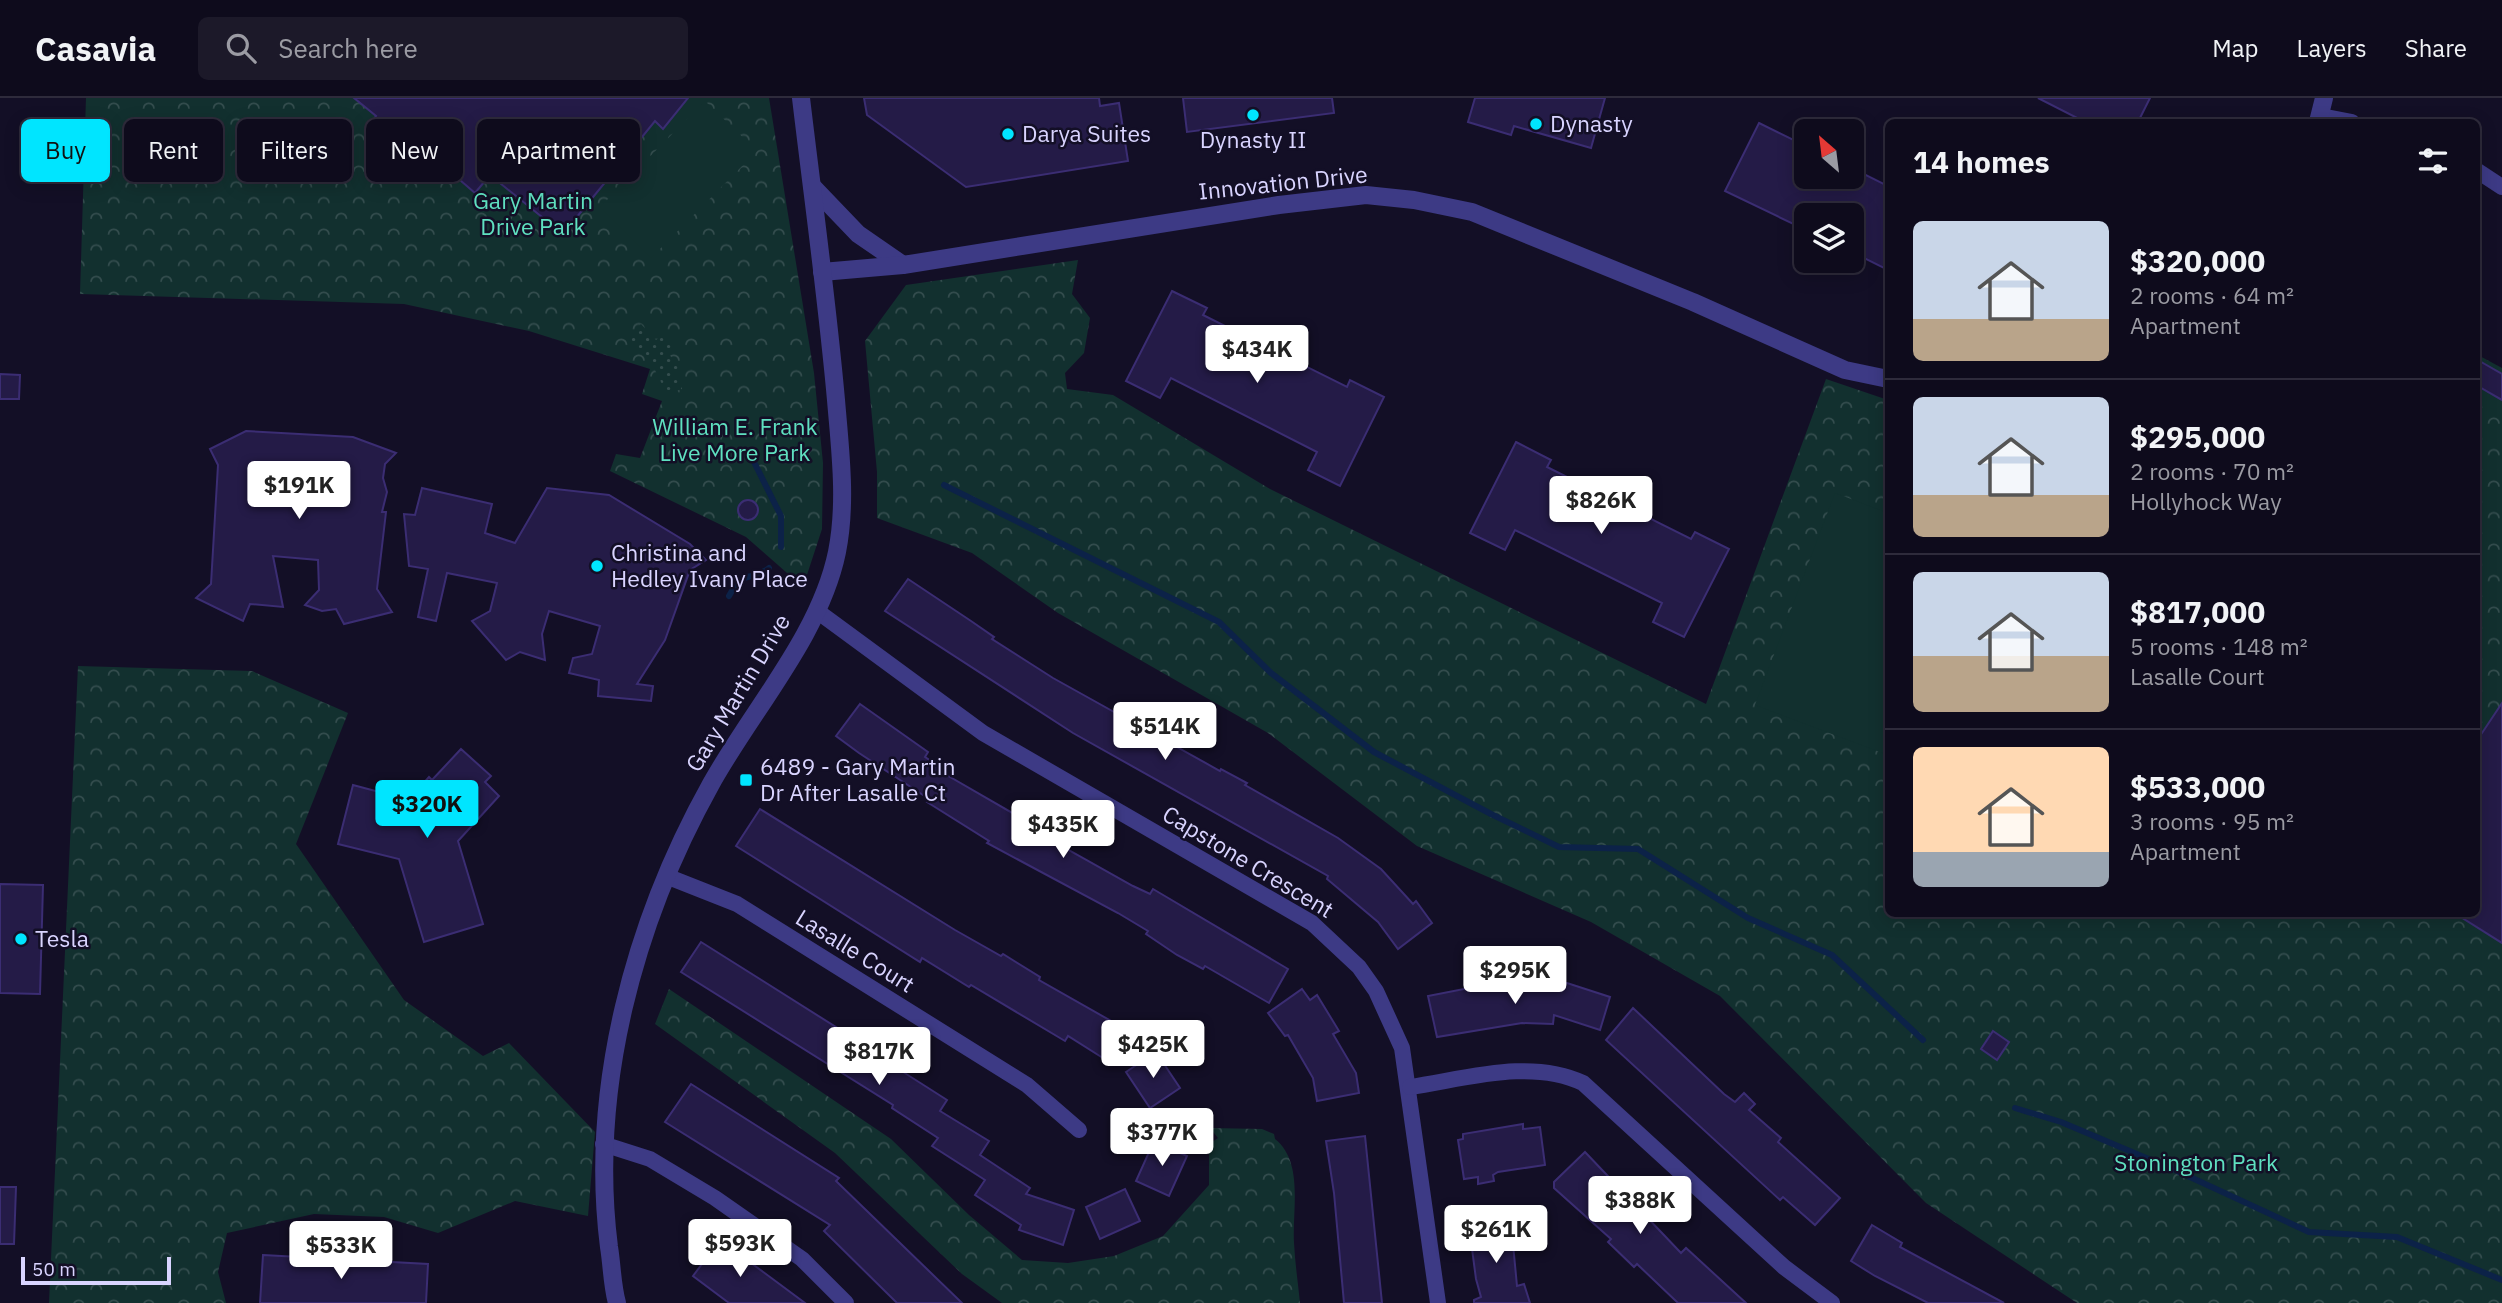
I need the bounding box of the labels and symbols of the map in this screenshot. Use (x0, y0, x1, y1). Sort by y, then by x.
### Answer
marker: Dynasty II (1245, 107, 1261, 123)
place label: Dynasty (1550, 108, 1633, 138)
marker: Dynasty (1528, 116, 1544, 132)
place label: Darya Suites (1022, 118, 1151, 148)
north arrow (1794, 119, 1864, 189)
place label: Dynasty II (1200, 124, 1306, 154)
marker: Darya Suites (1000, 126, 1016, 142)
street label: Innovation Drive (1197, 158, 1369, 206)
park label: Gary Martin Drive Park (473, 185, 593, 241)
pin: $434K (1208, 326, 1306, 385)
park label: William E. Frank Live More Park (652, 411, 818, 467)
pin: $191K (250, 462, 348, 521)
pin: $826K (1552, 476, 1650, 536)
place label: Christina and Hedley Ivany Place (611, 537, 808, 593)
marker: Christina and Hedley Ivany Place (589, 558, 605, 574)
street label: Gary Martin Drive (678, 608, 796, 777)
pin: $514K (1116, 702, 1214, 762)
place label: 6489 - Gary Martin Dr After Lasalle Ct (760, 751, 955, 807)
marker: 6489 - Gary Martin Dr After Lasalle Ct (738, 772, 754, 788)
pin: $320K (378, 780, 476, 840)
street label: Capstone Crescent (1157, 798, 1340, 924)
pin: $435K (1014, 800, 1112, 860)
street label: Lasalle Court (791, 902, 921, 999)
place label: Tesla (35, 923, 89, 953)
marker: Tesla (13, 931, 29, 947)
pin: $295K (1466, 946, 1564, 1006)
pin: $425K (1104, 1020, 1202, 1080)
pin: $817K (830, 1028, 928, 1087)
pin: $377K (1113, 1108, 1211, 1168)
park label: Stonington Park (2114, 1147, 2278, 1177)
pin: $388K (1591, 1176, 1689, 1236)
pin: $261K (1447, 1206, 1545, 1265)
pin: $593K (691, 1220, 789, 1279)
pin: $533K (292, 1222, 390, 1281)
scale bar (21, 1254, 172, 1286)

